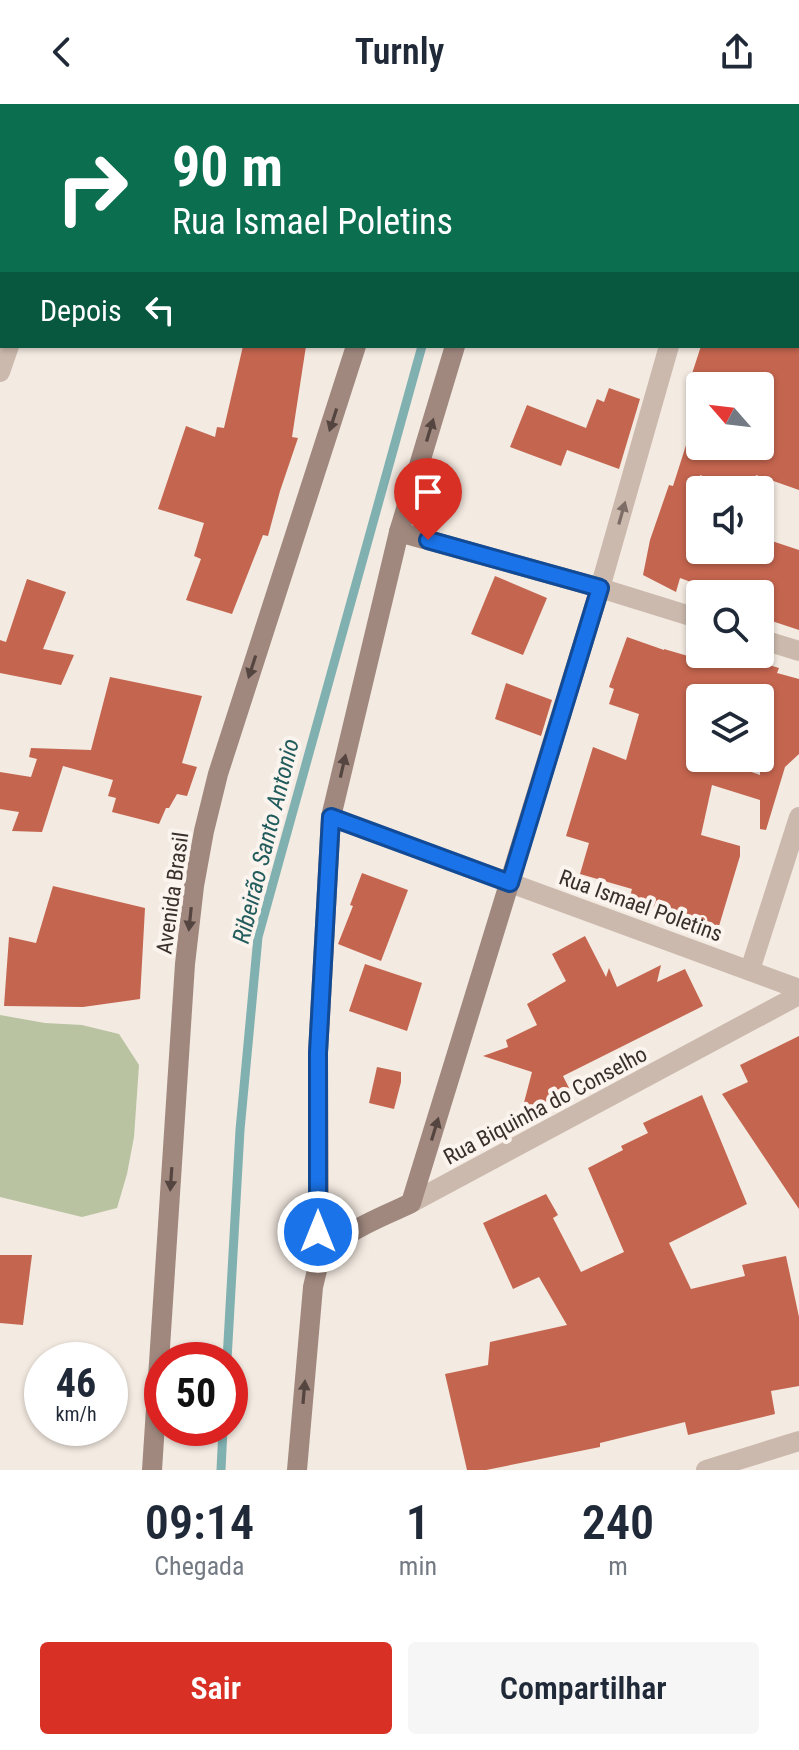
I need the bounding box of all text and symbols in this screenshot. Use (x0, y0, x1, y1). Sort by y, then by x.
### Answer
icon: back (40, 30, 84, 74)
icon: share (715, 30, 759, 74)
text: Turnly (355, 31, 444, 73)
text: 90 m (172, 134, 283, 200)
icon: right (40, 136, 144, 240)
text: Rua Ismael Poletins (172, 201, 453, 243)
icon: left (138, 288, 182, 332)
text: Depois (40, 293, 122, 328)
north arrow (686, 372, 774, 460)
map controls (686, 372, 774, 772)
one-way arrow (326, 409, 338, 433)
one-way arrow (424, 418, 437, 442)
pin (394, 458, 462, 540)
icon: arrive (406, 470, 450, 514)
button: sound (686, 476, 774, 564)
one-way arrow (616, 500, 629, 524)
button: search (686, 580, 774, 668)
one-way arrow (245, 656, 257, 680)
button: layers (686, 684, 774, 772)
water label: Ribeirão Santo Antonio (227, 736, 305, 946)
one-way arrow (337, 753, 350, 778)
street label: Avenida Brasil (152, 830, 193, 956)
street label: Rua Ismael Poletins (556, 864, 726, 947)
one-way arrow (184, 907, 197, 932)
street label: Rua Biquinha do Conselho (439, 1041, 651, 1170)
one-way arrow (429, 1117, 441, 1141)
one-way arrow (164, 1167, 177, 1192)
position arrow (276, 1190, 360, 1274)
speed limit sign: 50 (144, 1342, 248, 1446)
text: 46 (56, 1360, 96, 1407)
one-way arrow (298, 1379, 311, 1404)
text: km/h (55, 1402, 97, 1426)
text: 09:14 (145, 1494, 254, 1551)
text: 1 (406, 1494, 430, 1551)
text: 240 (582, 1494, 654, 1551)
text: Chegada (154, 1551, 244, 1581)
text: min (399, 1551, 437, 1581)
text: m (608, 1551, 628, 1581)
button: Sair (40, 1642, 392, 1734)
button: Compartilhar (408, 1642, 759, 1734)

